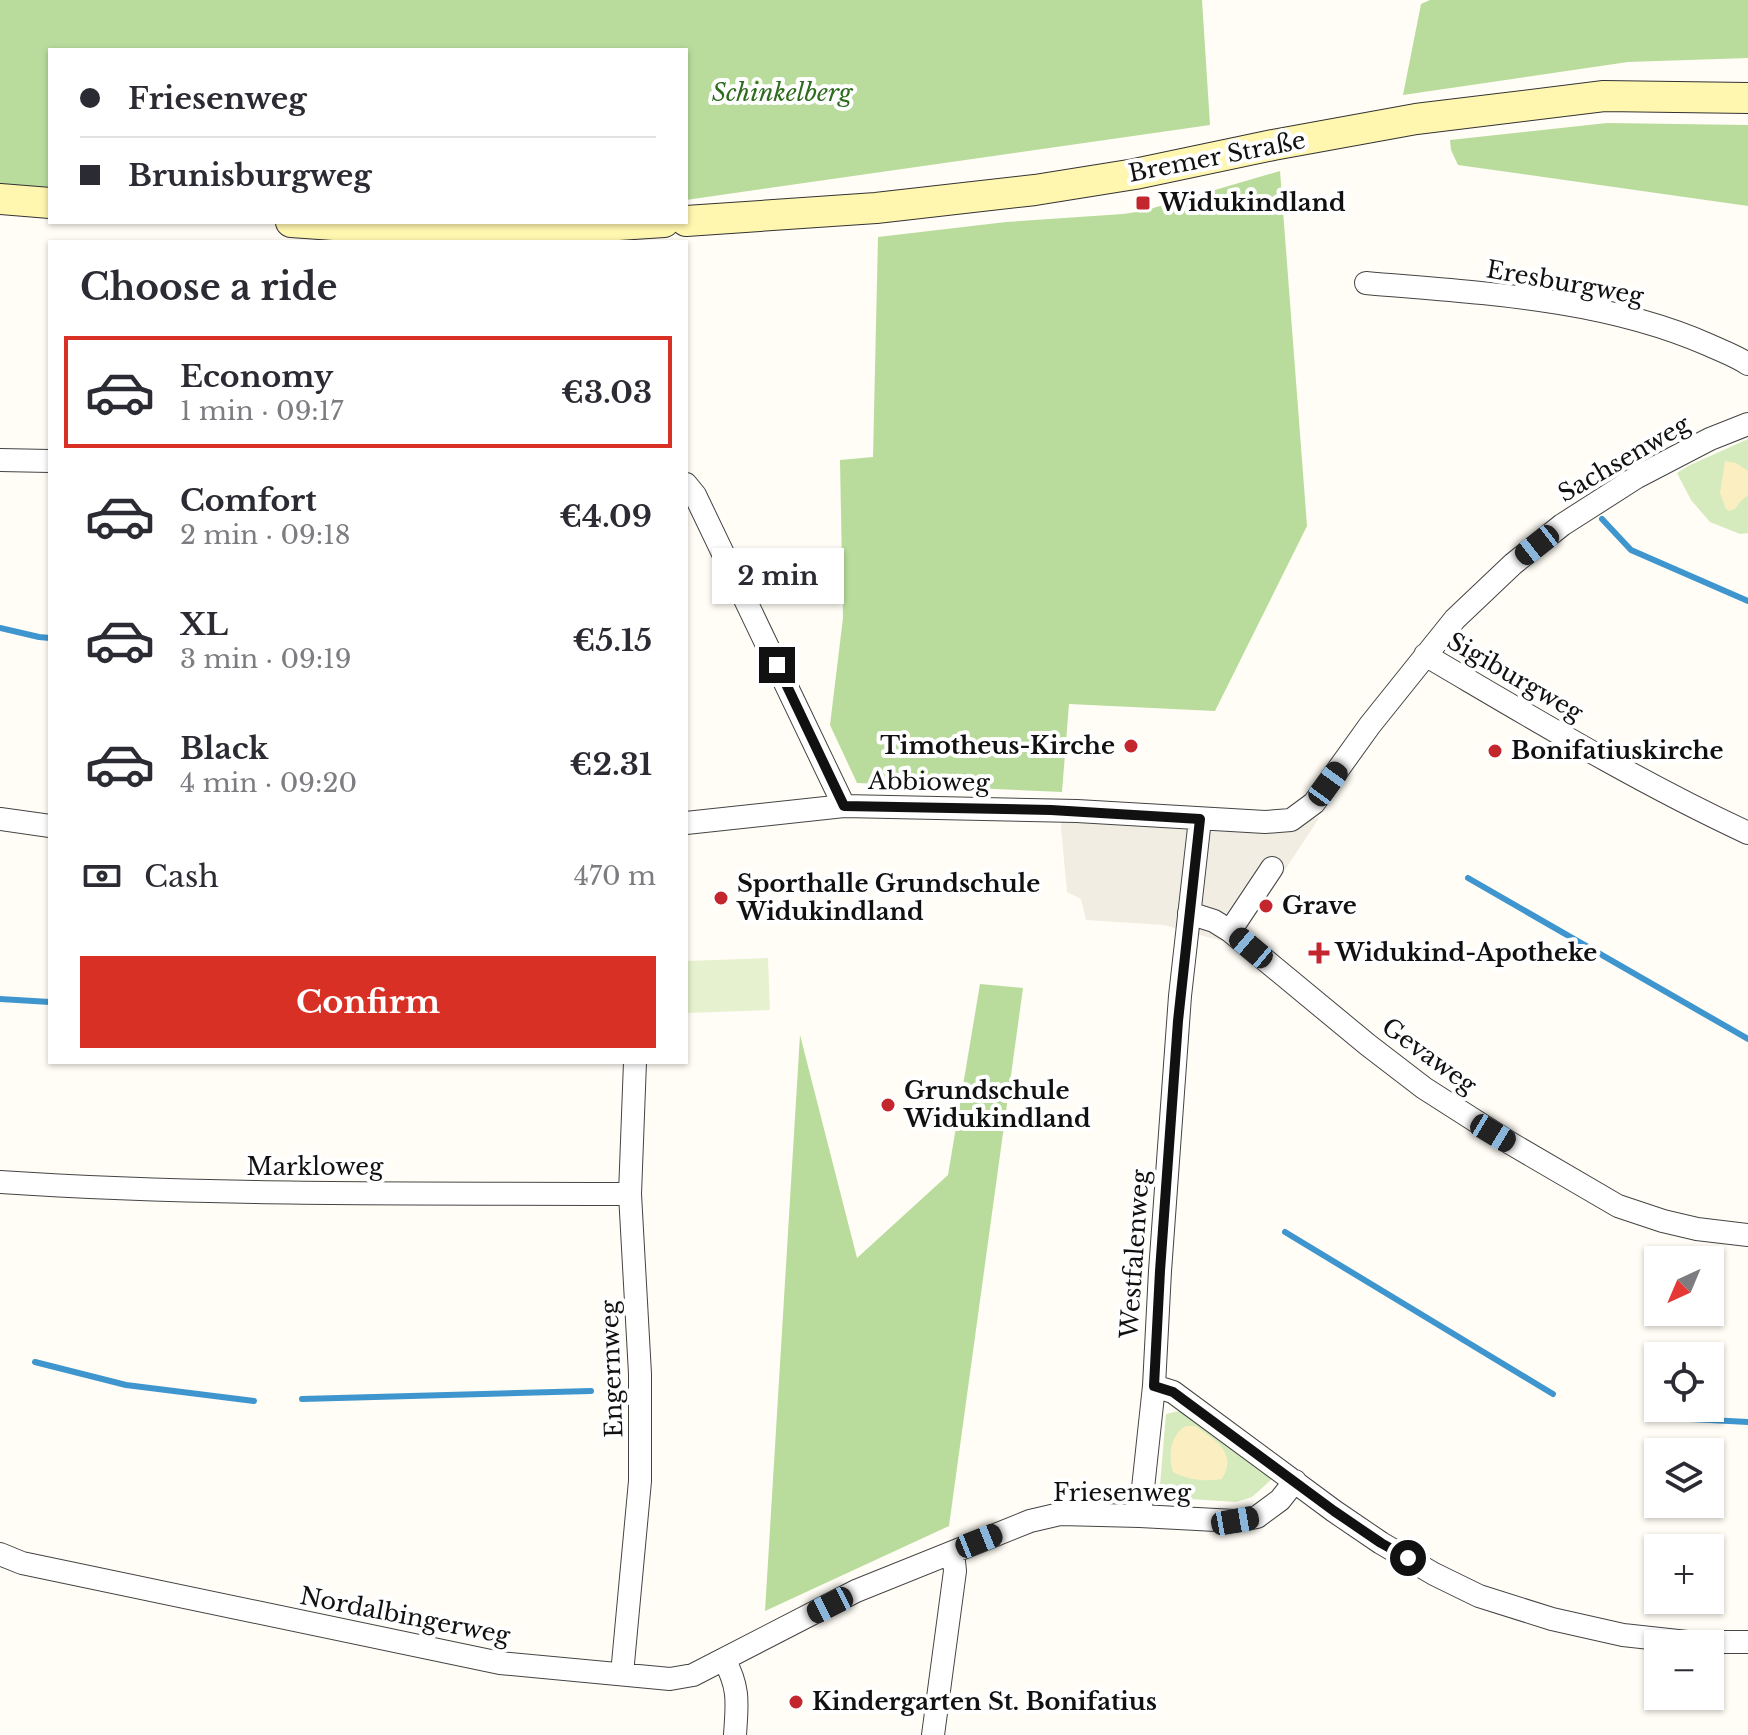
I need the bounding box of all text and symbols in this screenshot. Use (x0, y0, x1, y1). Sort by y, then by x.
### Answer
park label: Schinkelberg (712, 78, 854, 107)
text: Friesenweg (128, 80, 307, 117)
street label: Bremer Straße (1126, 125, 1308, 188)
text: Brunisburgweg (128, 157, 371, 194)
place label: Widukindland (1158, 188, 1346, 217)
marker: Widukindland (1134, 194, 1152, 212)
street label: Eresburgweg (1484, 254, 1647, 311)
text: Choose a ride (80, 265, 337, 310)
icon: car (84, 356, 156, 428)
text: Economy (180, 358, 333, 395)
text: €3.03 (561, 374, 652, 411)
text: 1 min · 09:17 (180, 395, 343, 427)
street label: Sachsenweg (1553, 409, 1695, 508)
icon: car (84, 480, 156, 552)
text: Comfort (180, 482, 317, 519)
text: €4.09 (559, 498, 652, 535)
text: 2 min · 09:18 (180, 519, 351, 551)
car (1511, 521, 1563, 569)
callout: 2 min (711, 549, 843, 605)
text: 2 min (738, 560, 818, 592)
icon: car (84, 604, 156, 676)
text: XL (180, 606, 228, 643)
text: €5.15 (573, 622, 652, 659)
street label: Sigiburgweg (1442, 626, 1589, 727)
text: 3 min · 09:19 (180, 643, 352, 675)
route end (759, 647, 795, 683)
icon: car (84, 728, 156, 800)
text: Black (180, 730, 268, 767)
place label: Timotheus-Kirche (880, 731, 1115, 760)
place label: Bonifatiuskirche (1511, 736, 1724, 765)
marker: Timotheus-Kirche (1122, 737, 1140, 755)
marker: Bonifatiuskirche (1486, 742, 1504, 760)
text: €2.31 (570, 746, 652, 783)
car (1304, 758, 1352, 810)
street label: Abbioweg (867, 766, 991, 797)
text: 4 min · 09:20 (180, 767, 357, 799)
icon: cash (80, 854, 124, 898)
text: Cash (144, 858, 219, 895)
text: 470 m (574, 860, 656, 892)
place label: Sporthalle Grundschule Widukindland (736, 869, 1040, 926)
marker: Sporthalle Grundschule Widukindland (712, 889, 730, 907)
place label: Grave (1282, 891, 1357, 920)
marker: Grave (1257, 897, 1275, 915)
car (1225, 923, 1277, 973)
place label: Widukind-Apotheke (1334, 938, 1597, 967)
marker: Widukind-Apotheke (1310, 944, 1328, 962)
button: Confirm (80, 956, 656, 1048)
street label: Gevaweg (1376, 1012, 1483, 1100)
place label: Grundschule Widukindland (903, 1076, 1091, 1133)
marker: Grundschule Widukindland (879, 1096, 897, 1114)
car (1466, 1110, 1520, 1156)
street label: Markloweg (247, 1152, 384, 1181)
street label: Westfalenweg (1114, 1168, 1155, 1340)
north arrow (1644, 1246, 1724, 1326)
map controls (1644, 1246, 1724, 1710)
street label: Engernweg (595, 1299, 628, 1438)
button: locate (1644, 1342, 1724, 1422)
button: layers (1644, 1438, 1724, 1518)
street label: Friesenweg (1053, 1478, 1192, 1507)
car (1209, 1505, 1261, 1537)
car (952, 1521, 1006, 1561)
button: + (1644, 1534, 1724, 1614)
route start (1390, 1540, 1426, 1576)
street label: Nordalbingerweg (298, 1581, 513, 1650)
car (803, 1583, 857, 1627)
button: − (1644, 1630, 1724, 1710)
place label: Kindergarten St. Bonifatius (812, 1687, 1157, 1716)
marker: Kindergarten St. Bonifatius (787, 1693, 805, 1711)

